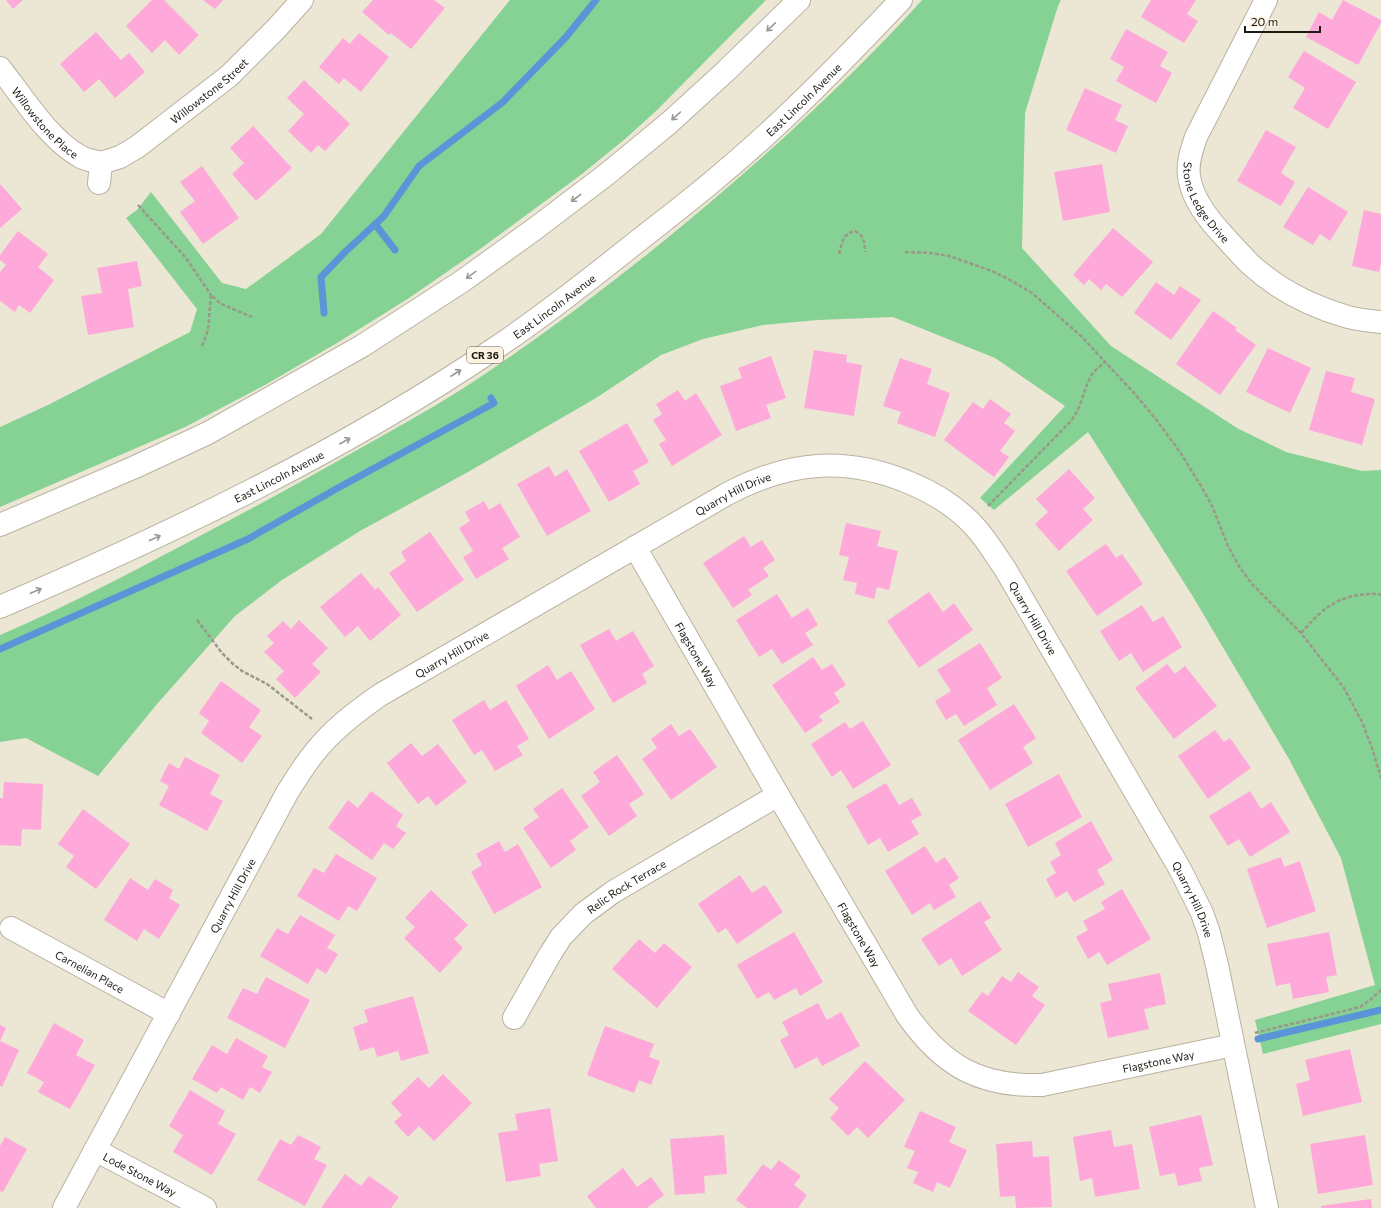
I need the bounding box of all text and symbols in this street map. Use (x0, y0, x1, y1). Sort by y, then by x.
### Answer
scale bar (1245, 8, 1320, 34)
text: 20 m (1251, 14, 1278, 28)
one-way arrow (767, 22, 777, 31)
street label: Willowstone Street (167, 55, 250, 126)
street label: East Lincoln Avenue (763, 60, 844, 138)
street label: Willowstone Place (10, 84, 81, 160)
one-way arrow (671, 111, 681, 120)
street label: Stone Ledge Drive (1182, 161, 1233, 245)
one-way arrow (570, 194, 581, 202)
one-way arrow (466, 271, 477, 279)
street label: East Lincoln Avenue (510, 271, 598, 341)
road number: CR 36 (467, 347, 503, 363)
one-way arrow (450, 369, 462, 377)
one-way arrow (339, 436, 351, 444)
street label: East Lincoln Avenue (232, 447, 326, 505)
street label: Quarry Hill Drive (693, 469, 772, 518)
one-way arrow (148, 534, 160, 541)
street label: Quarry Hill Drive (1007, 579, 1060, 657)
one-way arrow (29, 587, 41, 595)
street label: Flagstone Way (673, 620, 721, 690)
street label: Quarry Hill Drive (412, 627, 491, 680)
street label: Quarry Hill Drive (207, 856, 257, 935)
street label: Relic Rock Terrace (584, 856, 668, 916)
street label: Quarry Hill Drive (1170, 858, 1216, 939)
street label: Flagstone Way (836, 900, 884, 970)
street label: Carnelian Place (53, 947, 127, 995)
street label: Flagstone Way (1121, 1047, 1196, 1075)
street label: Lode Stone Way (101, 1149, 179, 1199)

